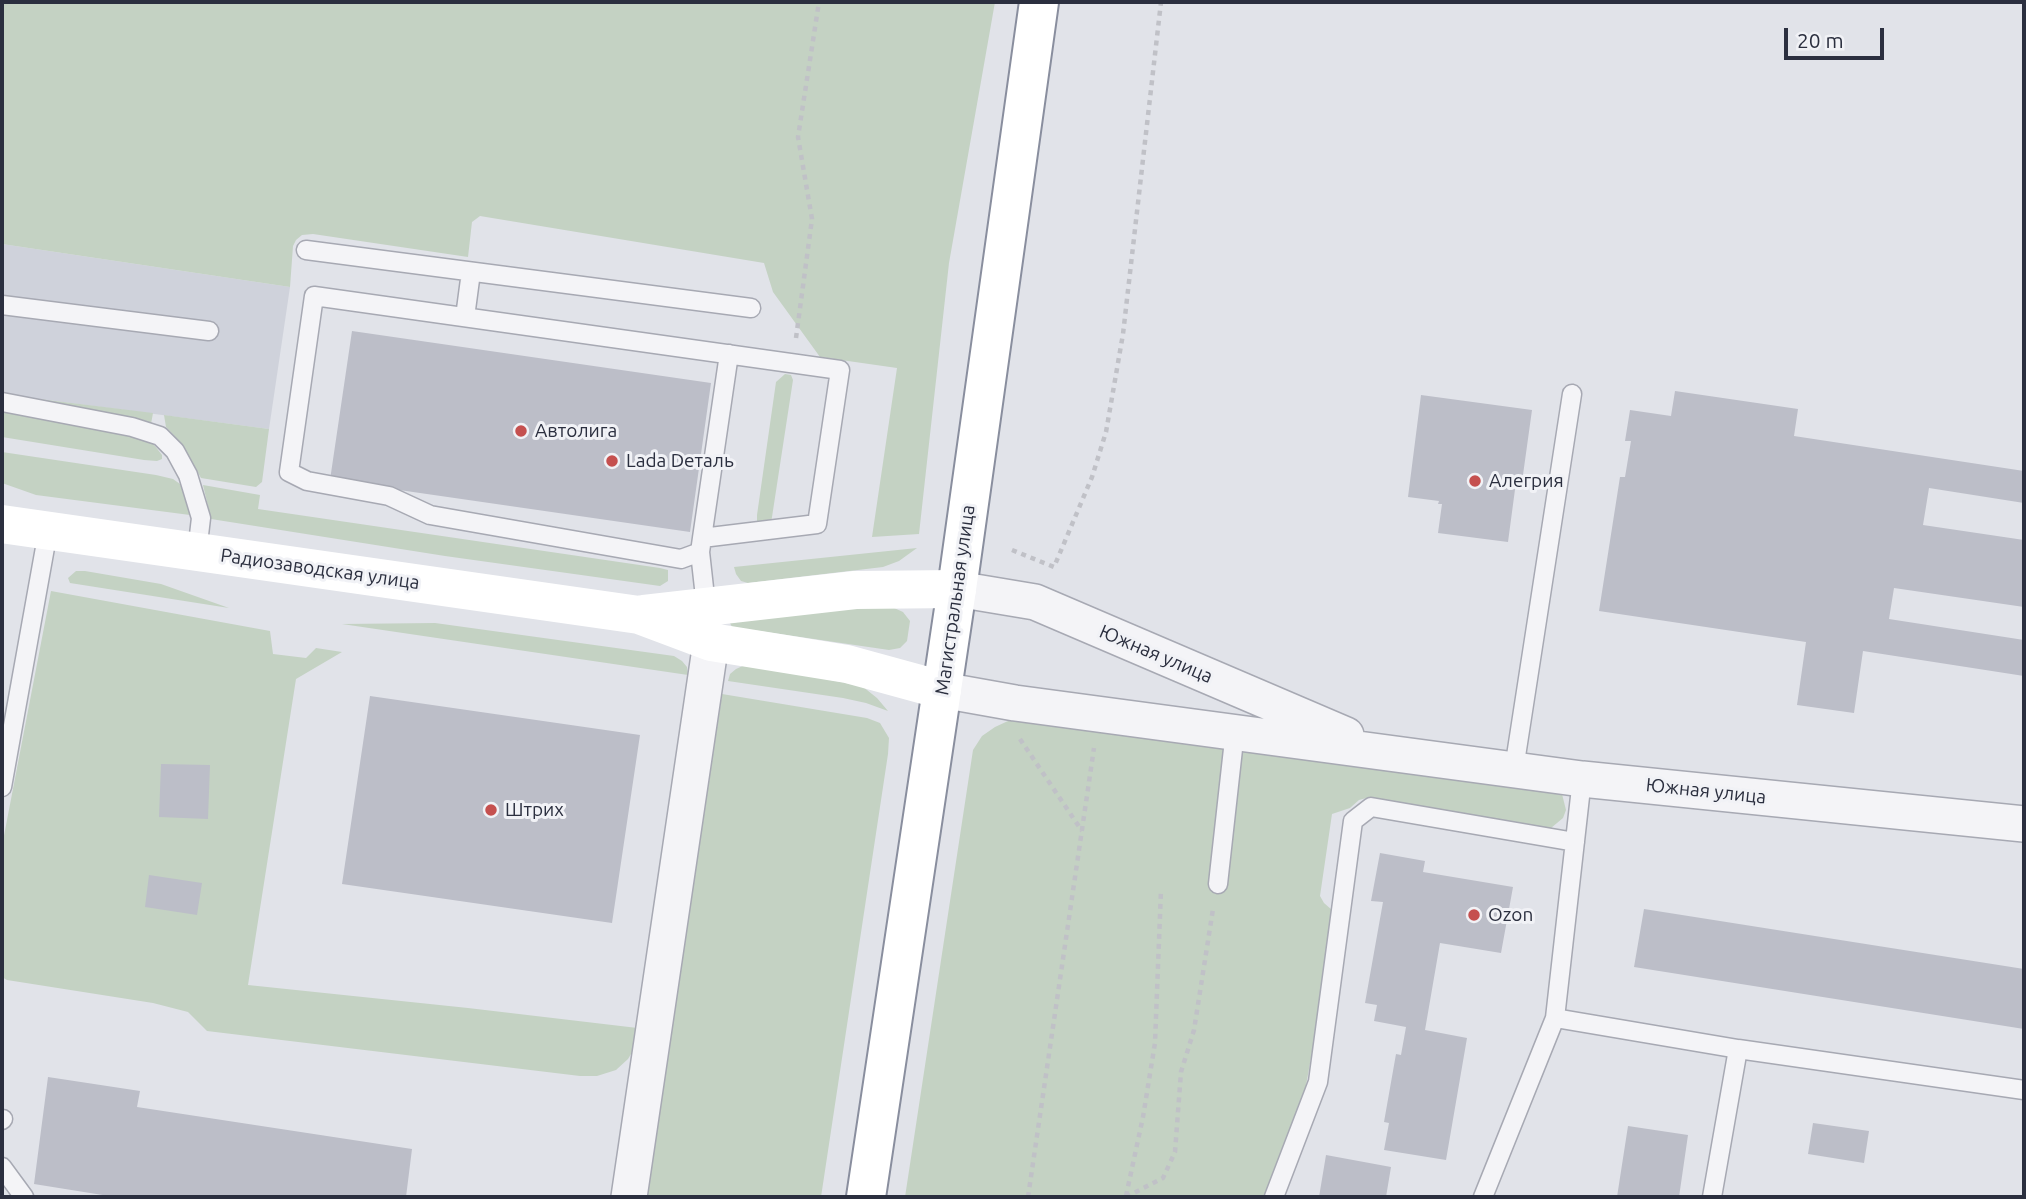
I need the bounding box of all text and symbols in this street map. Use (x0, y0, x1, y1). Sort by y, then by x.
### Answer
scale bar (1788, 14, 1888, 58)
text: 20 m (1797, 28, 1844, 52)
place label: Автолига (535, 420, 617, 442)
marker: Автолига (513, 423, 529, 439)
place label: Lada Dеталь (626, 450, 734, 472)
marker: Lada Dеталь (604, 453, 620, 469)
place label: Алегрия (1489, 470, 1564, 492)
marker: Алегрия (1467, 473, 1483, 489)
street label: Магистральная улица (930, 503, 980, 697)
street label: Радиозаводская улица (219, 544, 421, 594)
street label: Южная улица (1096, 620, 1216, 688)
street label: Южная улица (1645, 773, 1767, 809)
place label: Штрих (505, 799, 564, 821)
marker: Штрих (483, 802, 499, 818)
place label: Ozon (1488, 904, 1533, 926)
marker: Ozon (1466, 907, 1482, 923)

